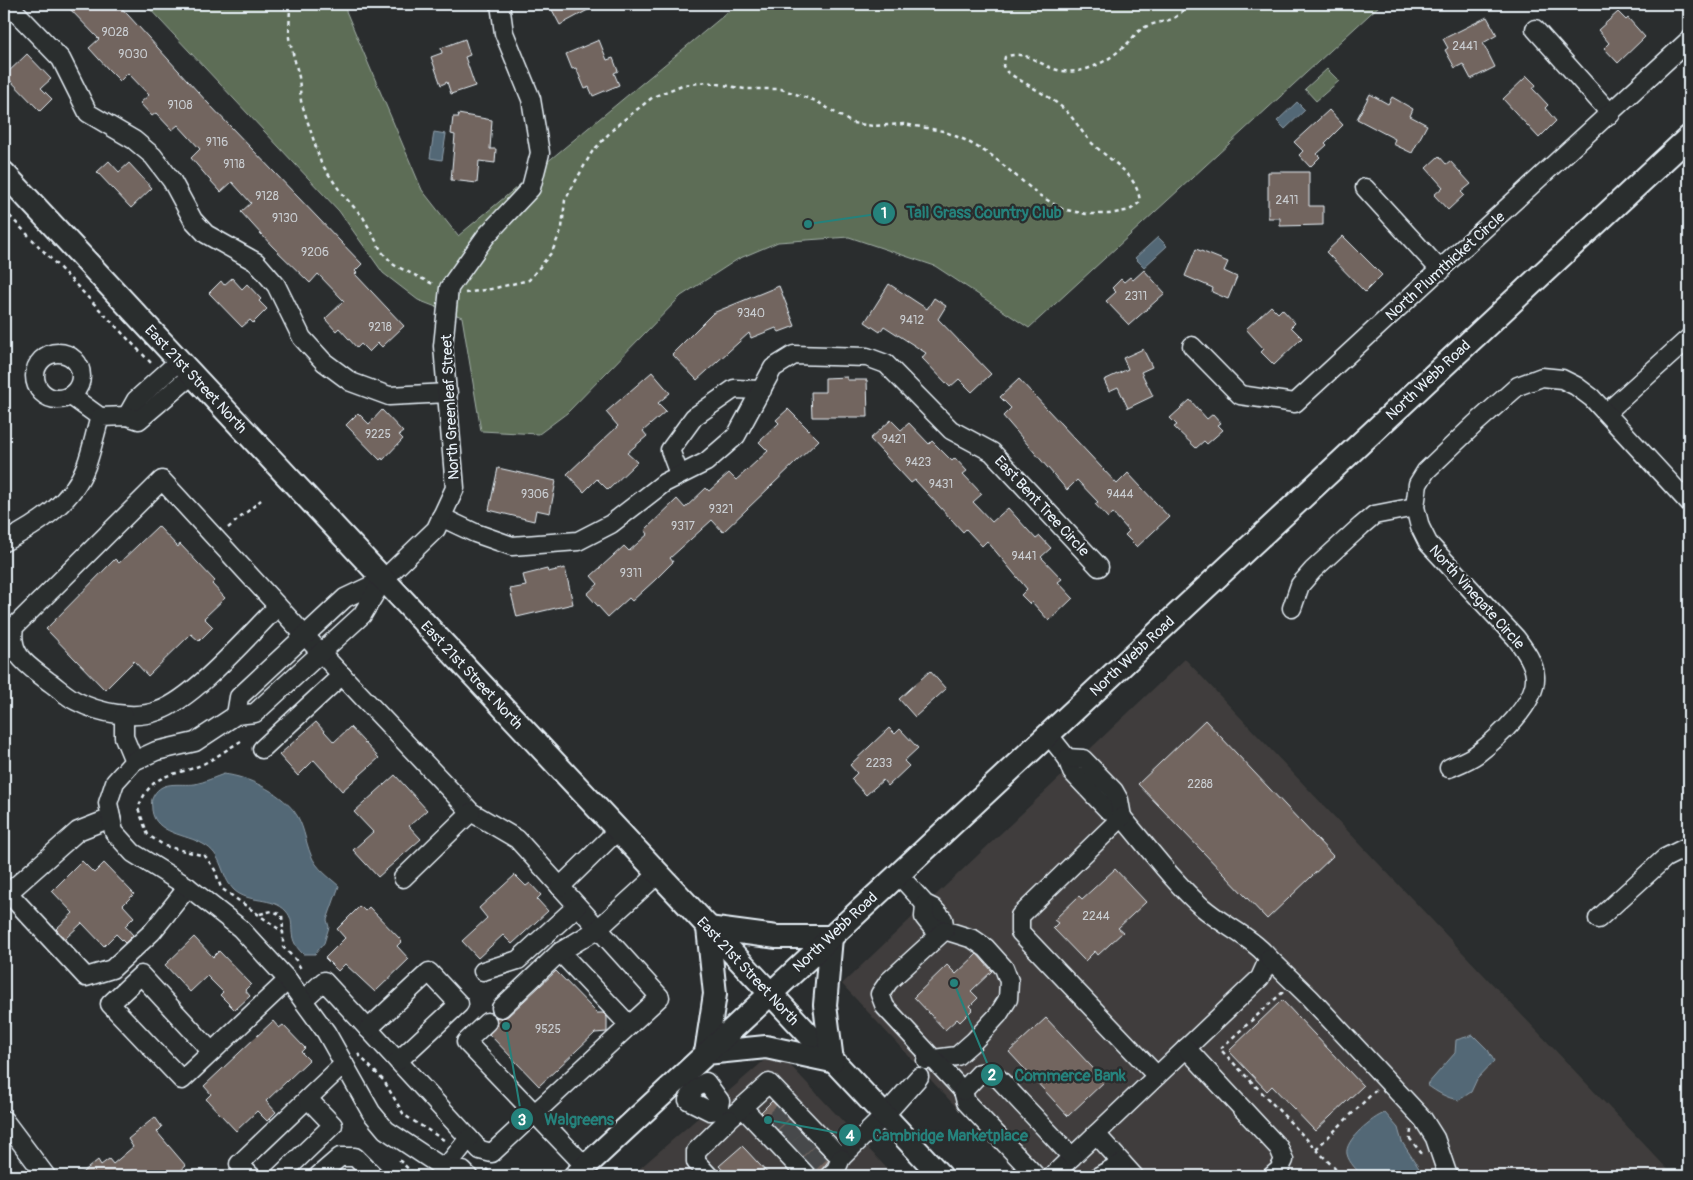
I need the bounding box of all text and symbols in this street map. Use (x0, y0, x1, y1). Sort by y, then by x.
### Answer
house number: 9028 (101, 25, 129, 40)
house number: 2441 (1452, 39, 1478, 54)
house number: 9030 (118, 47, 148, 62)
house number: 9108 (167, 98, 193, 113)
house number: 9116 (206, 135, 228, 150)
house number: 9118 (223, 157, 245, 172)
house number: 9128 (255, 189, 279, 204)
house number: 2411 (1275, 193, 1299, 208)
callout: Tall Grass Country Club (872, 197, 1072, 228)
text: Tall Grass Country Club (905, 203, 1062, 223)
text: 1 (881, 204, 887, 223)
street label: North Plumthicket Circle (1382, 207, 1510, 325)
house number: 9130 (272, 211, 298, 226)
house number: 9206 (301, 245, 329, 260)
house number: 2311 (1125, 289, 1147, 304)
house number: 9340 (737, 306, 765, 321)
house number: 9412 (900, 313, 925, 328)
house number: 9218 (368, 320, 392, 335)
street label: East 21st Street North (140, 321, 251, 438)
street label: North Greenleaf Street (437, 333, 464, 480)
street label: North Webb Road (1382, 336, 1475, 425)
house number: 9225 (365, 427, 391, 442)
house number: 9421 (882, 432, 906, 447)
street label: East Bent Tree Circle (990, 452, 1094, 561)
house number: 9423 (905, 455, 931, 470)
house number: 9431 (929, 477, 953, 492)
house number: 9306 (521, 487, 549, 502)
house number: 9444 (1106, 487, 1134, 502)
house number: 9321 (709, 502, 733, 517)
house number: 9317 (671, 519, 696, 534)
street label: North Vinegate Circle (1425, 541, 1529, 654)
house number: 9441 (1012, 549, 1036, 564)
house number: 9311 (620, 566, 642, 581)
street label: North Webb Road (1086, 612, 1179, 701)
street label: East 21st Street North (416, 617, 527, 734)
house number: 2233 (866, 756, 893, 771)
house number: 2288 (1187, 777, 1213, 792)
street label: North Webb Road (789, 888, 882, 977)
house number: 2244 (1082, 909, 1110, 924)
street label: East 21st Street North (692, 913, 803, 1030)
house number: 9525 (535, 1022, 561, 1037)
callout: Commerce Bank (979, 1060, 1135, 1091)
text: 2 (988, 1066, 996, 1085)
text: Commerce Bank (1014, 1066, 1126, 1086)
callout: Walgreens (509, 1104, 624, 1135)
text: Walgreens (544, 1110, 615, 1130)
text: 3 (518, 1111, 526, 1130)
callout: Cambridge Marketplace (838, 1120, 1038, 1151)
text: Cambridge Marketplace (872, 1126, 1029, 1146)
text: 4 (846, 1127, 855, 1146)

